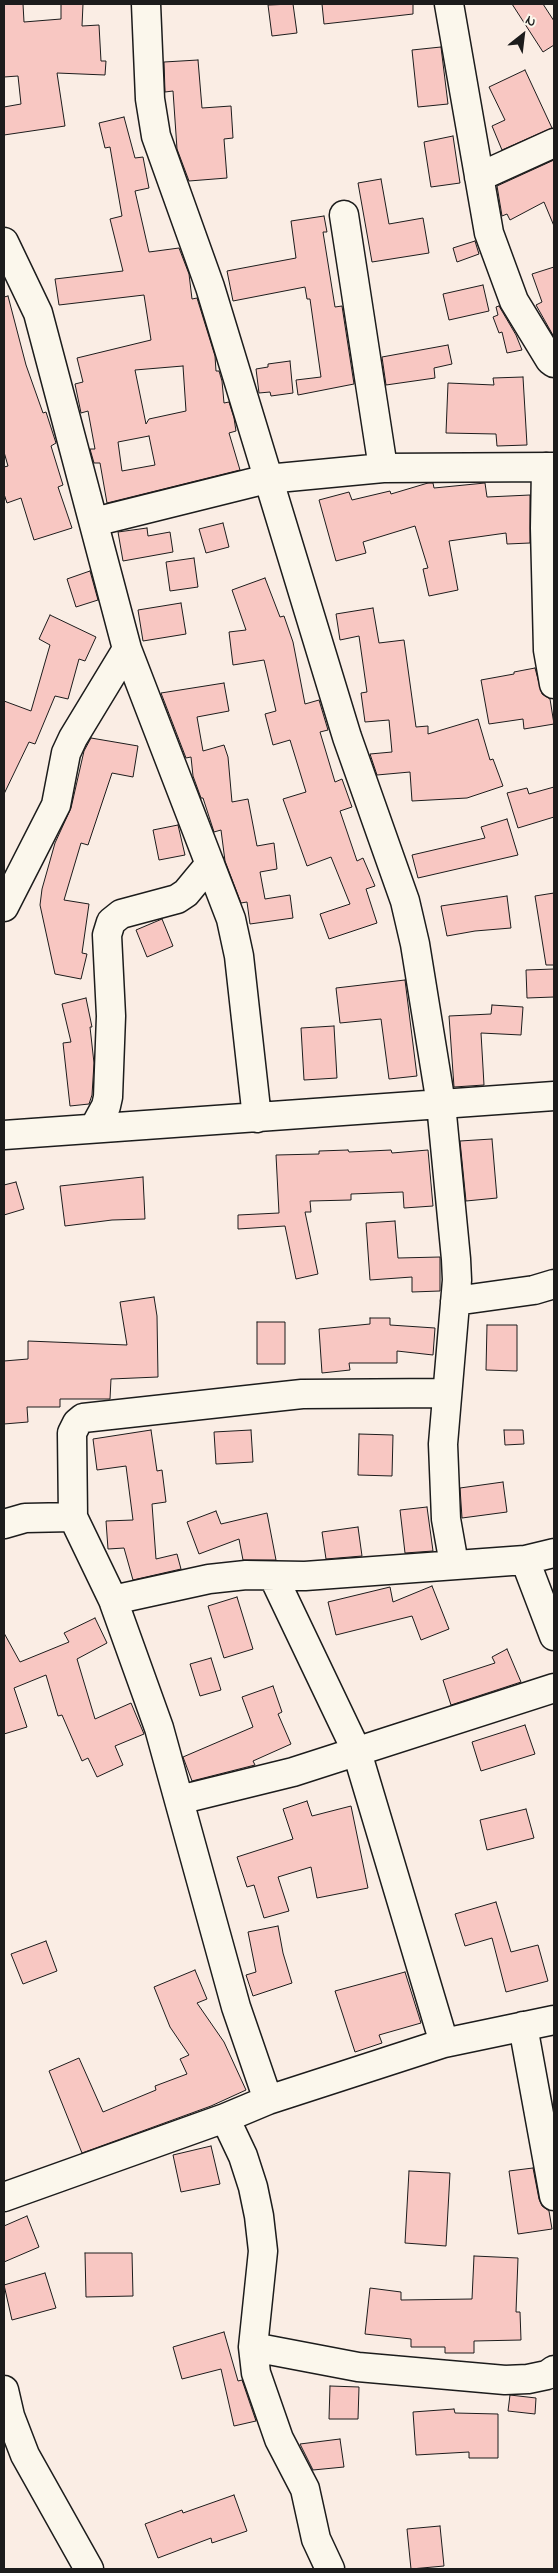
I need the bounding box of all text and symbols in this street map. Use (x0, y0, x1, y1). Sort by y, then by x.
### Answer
north arrow (498, 10, 548, 60)
text: N (521, 10, 540, 33)

